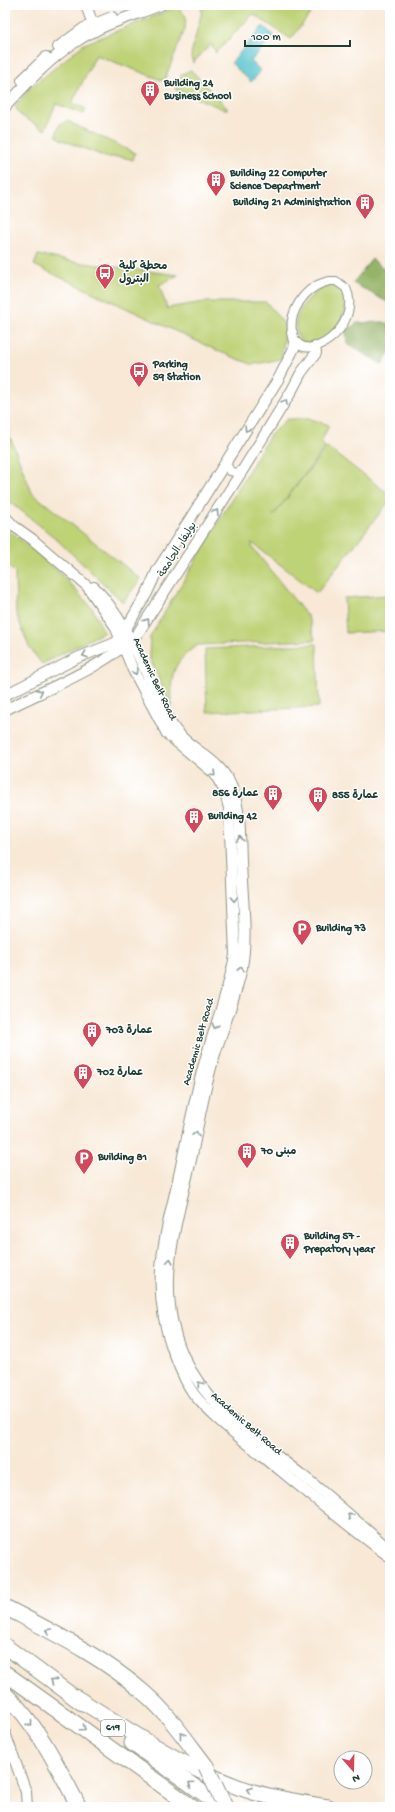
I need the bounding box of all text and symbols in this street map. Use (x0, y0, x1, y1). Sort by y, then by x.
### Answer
scale bar (245, 22, 350, 48)
text: 100 m (250, 31, 281, 45)
place label: Building 24 Business School (163, 78, 232, 103)
building icon: Building 24 Business School (139, 79, 161, 107)
place label: Building 22 Computer Science Department (229, 167, 327, 193)
building icon: Building 22 Computer Science Department (205, 169, 227, 197)
building icon: Building 21 Administration (354, 192, 376, 220)
place label: Building 21 Administration (232, 196, 352, 210)
place label: محطة كلية البترول (119, 260, 168, 286)
bus stop icon: محطة كلية البترول (94, 262, 116, 290)
place label: Parking 59 Station (152, 359, 201, 384)
bus stop icon: Parking 59 Station (128, 360, 150, 388)
one-way arrow (281, 399, 288, 406)
one-way arrow (244, 425, 252, 432)
one-way arrow (212, 509, 219, 516)
street label: بوليفار الجامعة (155, 520, 200, 580)
one-way arrow (142, 619, 149, 626)
street label: Academic Belt Road (130, 636, 179, 724)
one-way arrow (82, 650, 89, 659)
one-way arrow (130, 668, 138, 676)
one-way arrow (35, 689, 43, 697)
one-way arrow (208, 769, 216, 776)
building icon: عمارة 856 (262, 783, 284, 811)
building icon: عمارة 855 (307, 785, 329, 813)
place label: عمارة 856 (212, 787, 259, 800)
place label: عمارة 855 (332, 789, 379, 802)
building icon: Building 42 (183, 806, 205, 834)
place label: Building 42 (207, 811, 258, 824)
one-way arrow (235, 836, 244, 842)
one-way arrow (230, 896, 238, 902)
parking icon: Building 73 (291, 918, 313, 946)
place label: Building 73 (315, 923, 366, 936)
one-way arrow (237, 965, 245, 972)
street label: Academic Belt Road (181, 996, 218, 1087)
building icon: عمارة 703 (81, 1020, 103, 1048)
one-way arrow (211, 1022, 220, 1029)
place label: عمارة 703 (105, 1024, 153, 1037)
building icon: عمارة 702 (72, 1062, 94, 1090)
place label: عمارة 702 (96, 1066, 144, 1079)
one-way arrow (192, 1131, 200, 1137)
building icon: مبنى 70 (236, 1141, 258, 1169)
place label: مبنى 70 (260, 1146, 296, 1158)
parking icon: Building 81 (73, 1147, 95, 1175)
place label: Building 81 (97, 1152, 147, 1165)
place label: Building 57 - Prepatory year (303, 1231, 375, 1256)
building icon: Building 57 - Prepatory year (279, 1232, 301, 1260)
one-way arrow (165, 1258, 174, 1264)
one-way arrow (198, 1382, 205, 1389)
street label: Academic Belt Road (208, 1390, 285, 1459)
one-way arrow (347, 1513, 355, 1520)
one-way arrow (45, 1628, 52, 1635)
one-way arrow (51, 1679, 58, 1686)
one-way arrow (25, 1719, 32, 1726)
road number: 619 (101, 1720, 125, 1736)
one-way arrow (78, 1723, 85, 1730)
one-way arrow (180, 1733, 187, 1740)
north arrow (333, 1750, 373, 1790)
text: N (350, 1771, 361, 1784)
one-way arrow (188, 1781, 195, 1789)
one-way arrow (245, 1786, 252, 1795)

